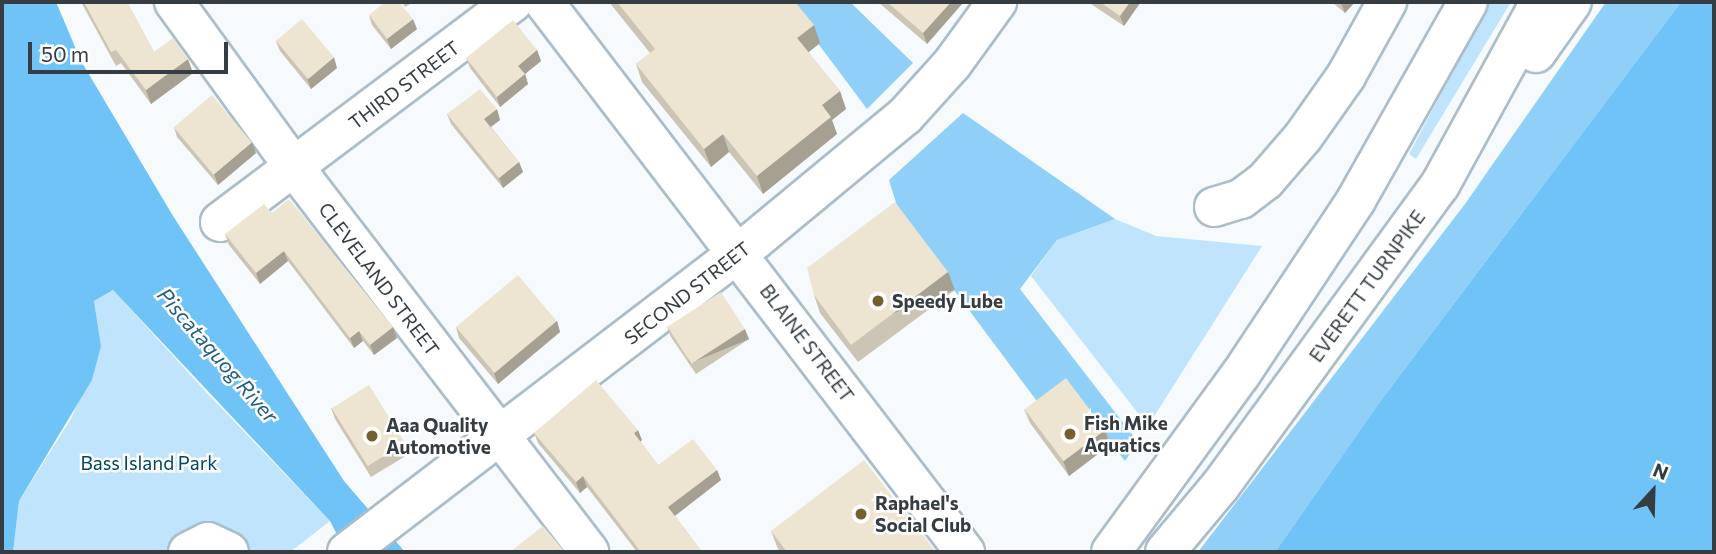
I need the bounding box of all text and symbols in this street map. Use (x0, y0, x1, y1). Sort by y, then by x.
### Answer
scale bar (32, 28, 231, 72)
street label: THIRD STREET (344, 36, 464, 134)
text: 50 m (41, 41, 89, 66)
street label: CLEVELAND STREET (314, 198, 444, 360)
street label: EVERETT TURNPIKE (1304, 206, 1430, 366)
street label: SECOND STREET (620, 237, 754, 349)
street label: BLAINE STREET (755, 280, 859, 406)
water label: Piscataquog River (153, 282, 283, 428)
place label: Speedy Lube (892, 290, 1003, 312)
marker: Speedy Lube (870, 293, 886, 309)
place label: Fish Mike Aquatics (1084, 412, 1168, 456)
place label: Aaa Quality Automotive (386, 414, 491, 458)
marker: Fish Mike Aquatics (1062, 426, 1078, 442)
marker: Aaa Quality Automotive (364, 428, 380, 444)
park label: Bass Island Park (80, 452, 218, 474)
north arrow (1618, 456, 1688, 526)
text: N (1650, 458, 1672, 484)
place label: Raphael's Social Club (875, 492, 971, 536)
marker: Raphael's Social Club (853, 506, 869, 522)

